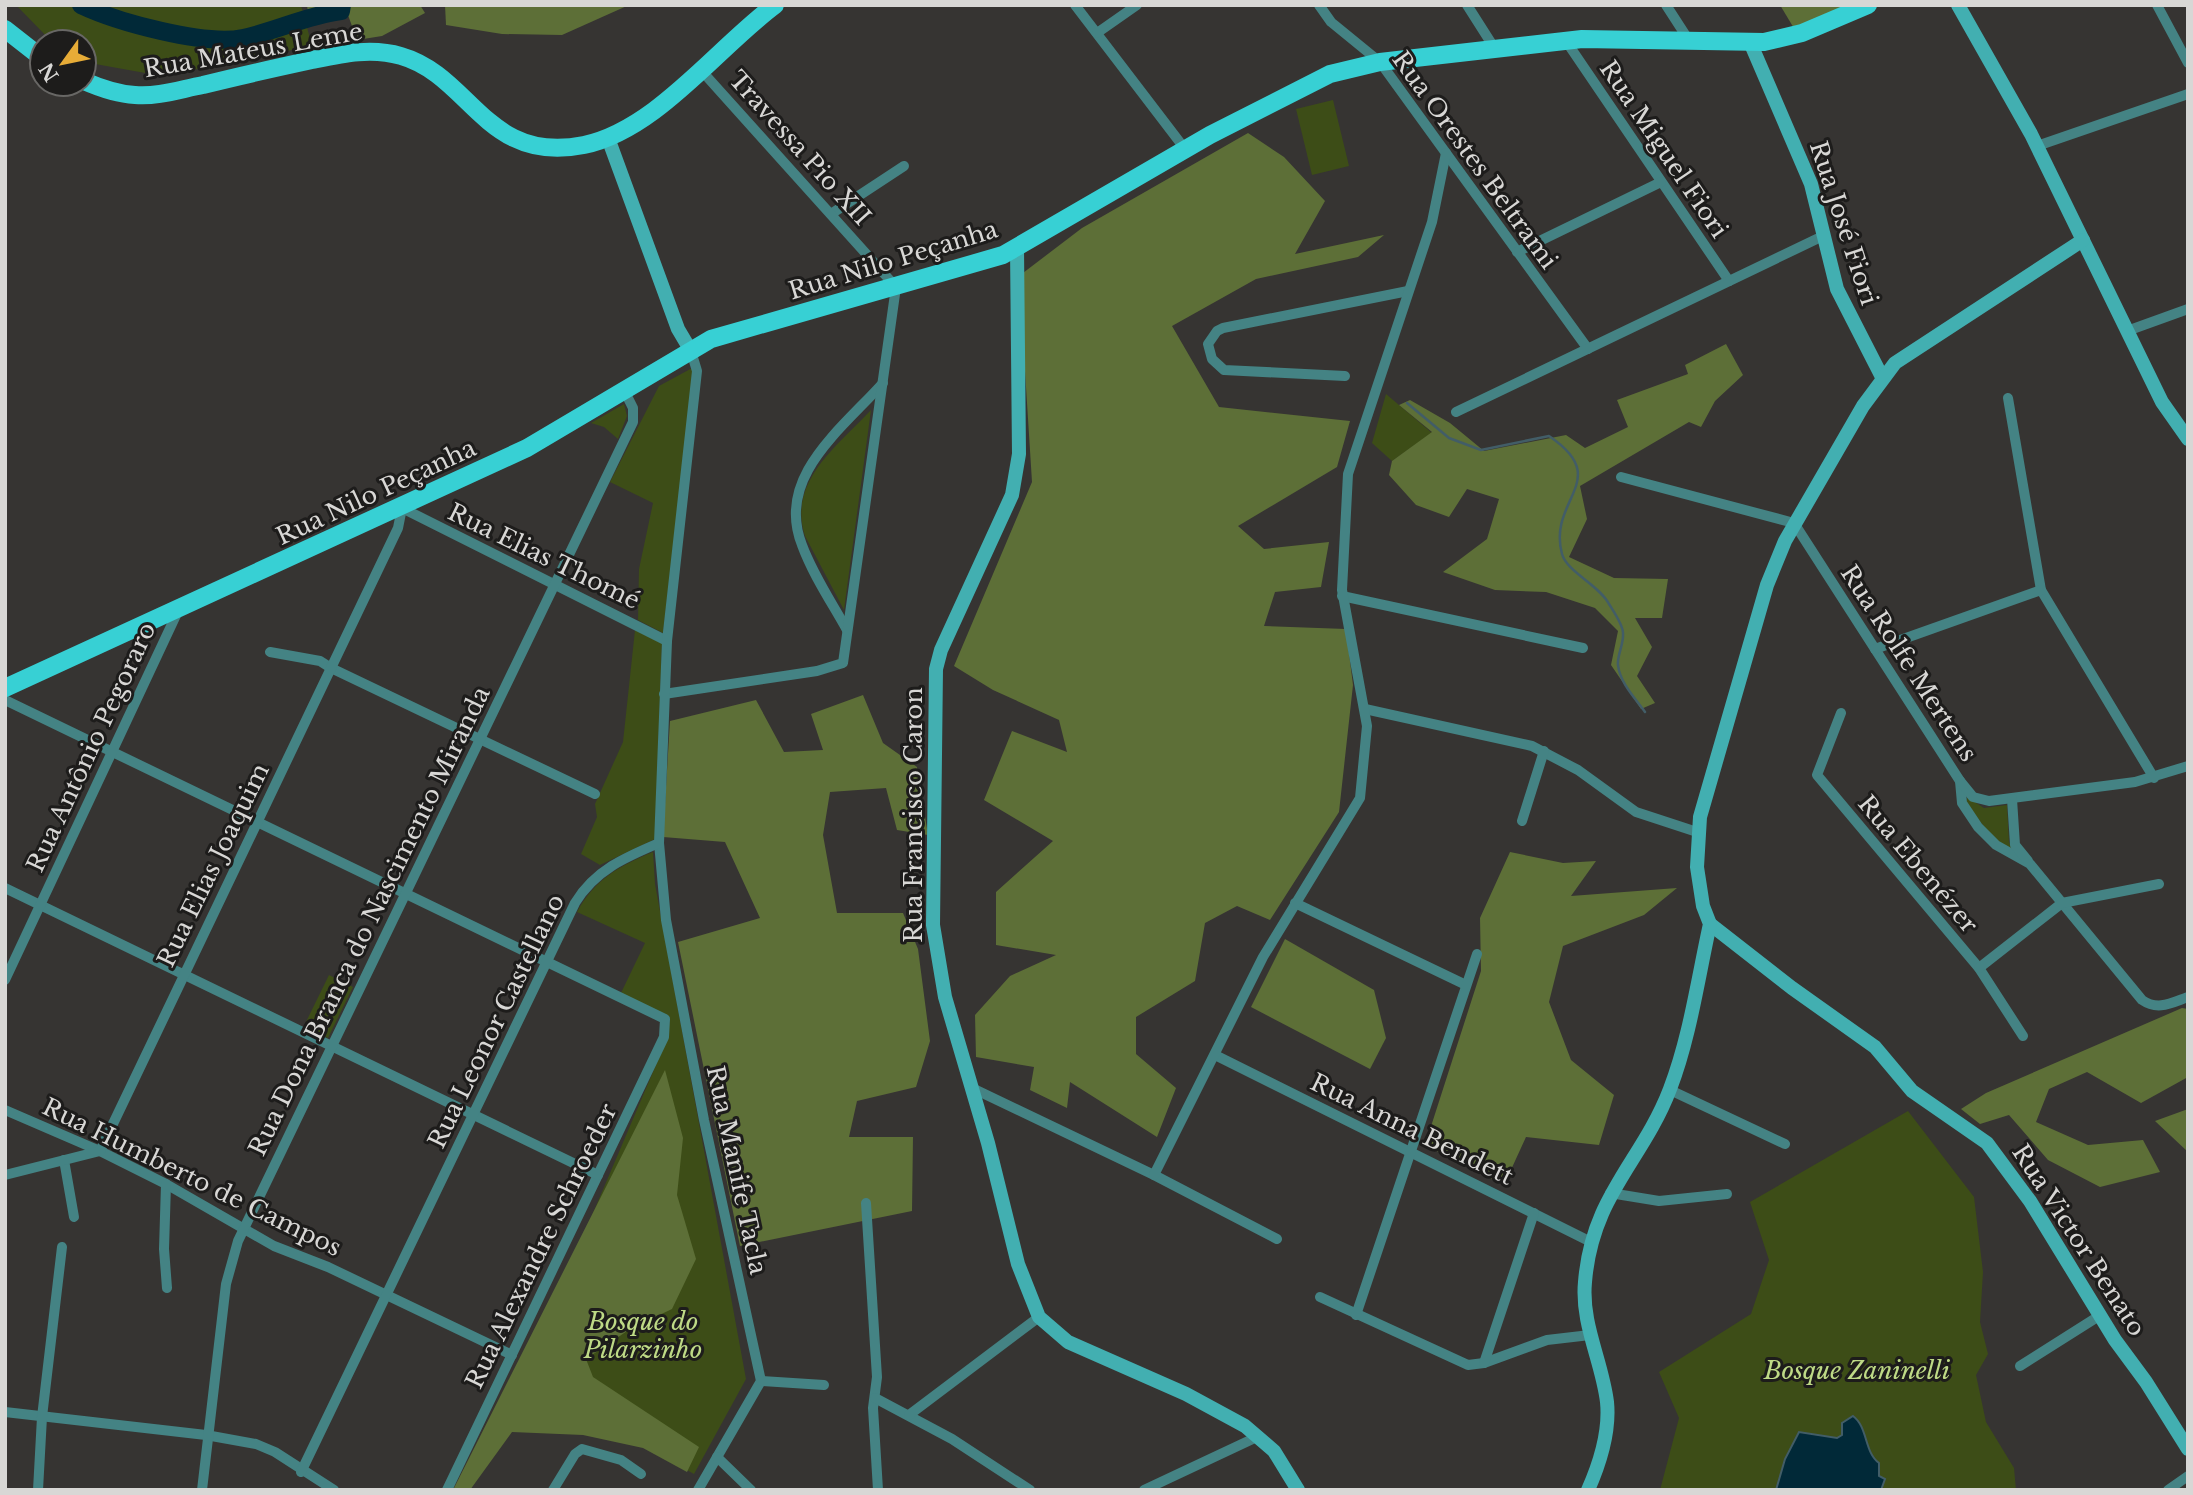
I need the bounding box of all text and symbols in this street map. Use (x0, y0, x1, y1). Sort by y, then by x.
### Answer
street label: Rua Mateus Leme (141, 16, 365, 84)
north arrow (28, 28, 98, 98)
street label: Rua Orestes Beltrami (1386, 46, 1564, 274)
street label: Rua Miguel Fiori (1594, 55, 1734, 243)
text: N (35, 58, 64, 86)
street label: Travessa Pio XII (723, 65, 877, 231)
street label: Rua José Fiori (1804, 137, 1884, 309)
street label: Rua Nilo Peçanha (785, 214, 1002, 306)
street label: Rua Nilo Peçanha (272, 433, 481, 551)
street label: Rua Elias Thomé (443, 497, 645, 615)
street label: Rua Rolfe Mertens (1835, 559, 1983, 767)
street label: Rua Antônio Pegoraro (20, 618, 162, 876)
street label: Rua Dona Branca do Nascimento Miranda (242, 681, 496, 1160)
street label: Rua Francisco Caron (899, 687, 928, 943)
street label: Rua Elias Joaquim (151, 758, 275, 972)
street label: Rua Ebenézer (1852, 789, 1984, 939)
street label: Rua Leonor Castellano (422, 889, 570, 1153)
street label: Rua Manife Tacla (701, 1063, 773, 1278)
street label: Rua Anna Bendett (1306, 1067, 1518, 1191)
street label: Rua Humberto de Campos (38, 1092, 346, 1262)
street label: Rua Alexandre Schroeder (459, 1098, 623, 1393)
street label: Rua Victor Benato (2006, 1139, 2152, 1341)
park label: Bosque do Pilarzinho (583, 1307, 702, 1364)
park label: Bosque Zaninelli (1763, 1356, 1951, 1385)

